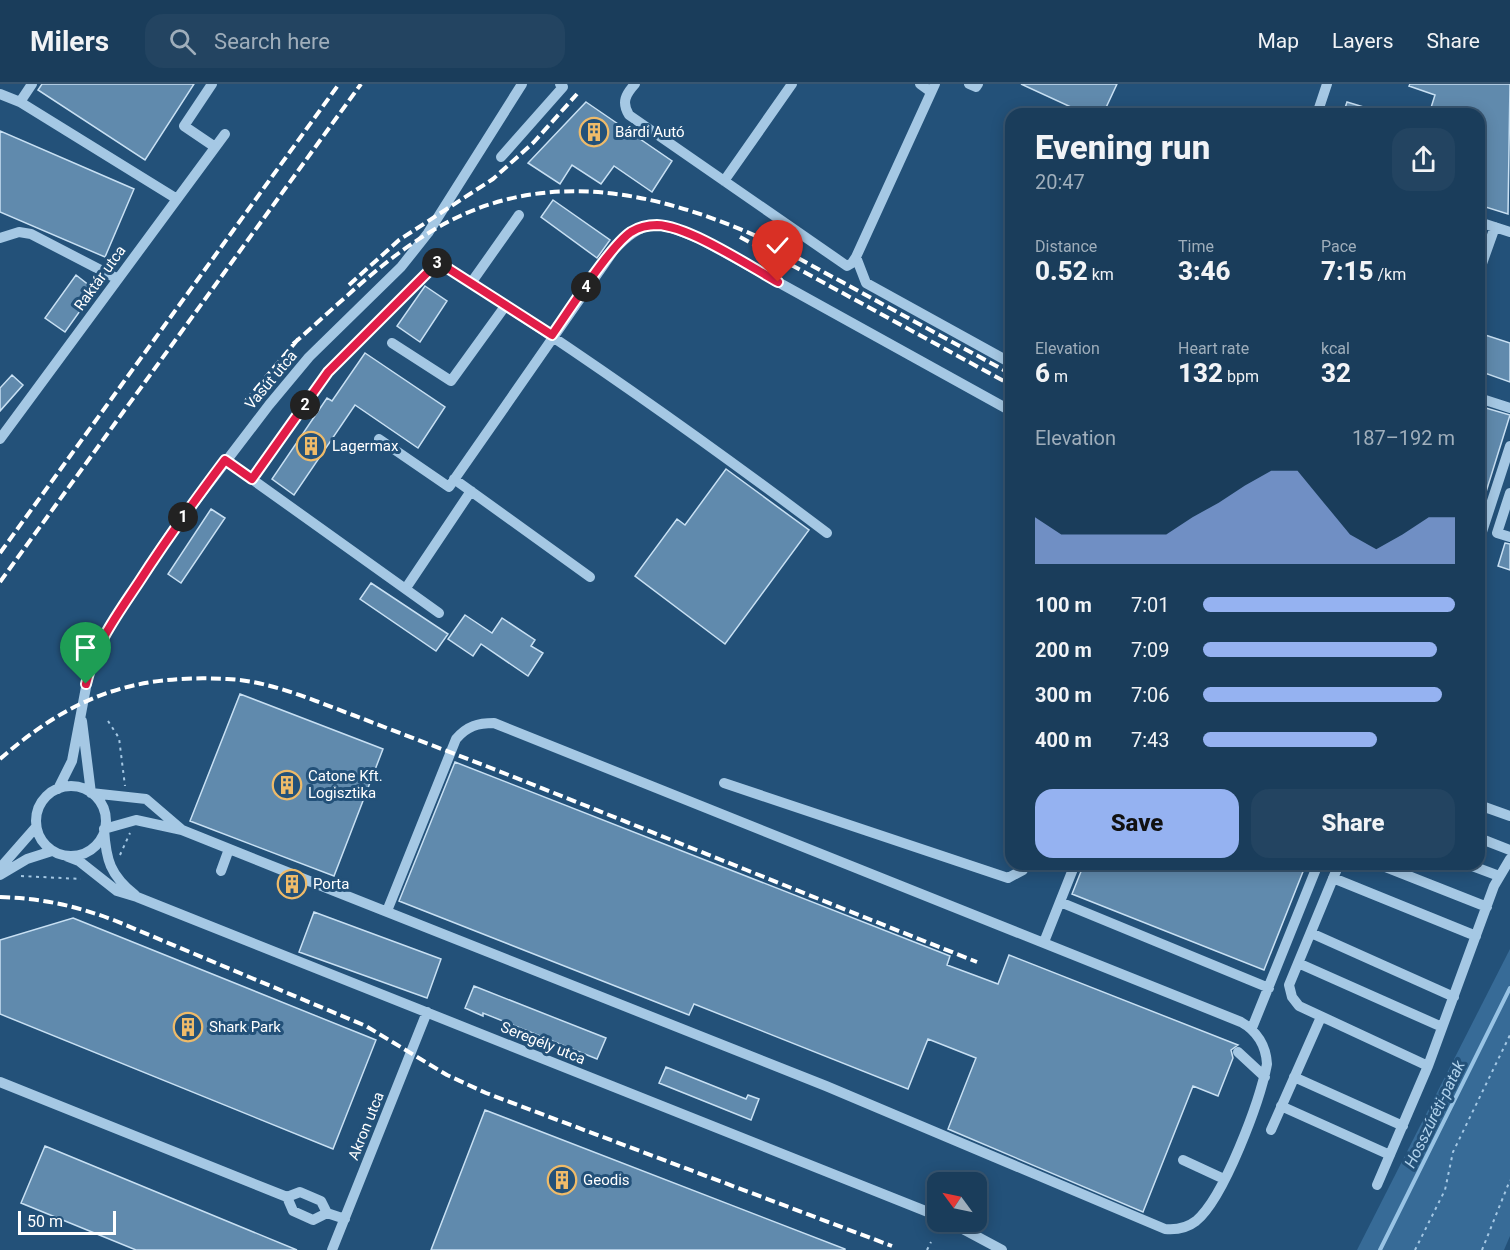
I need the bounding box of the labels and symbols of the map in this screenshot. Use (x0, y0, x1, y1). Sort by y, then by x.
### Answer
building icon: Bárdi Autó (578, 116, 610, 148)
place label: Bárdi Autó (615, 123, 685, 141)
pin (752, 220, 803, 282)
street label: Raktár utca (70, 242, 130, 314)
pin: 3 (422, 248, 452, 278)
pin: 4 (571, 272, 601, 302)
street label: Vasút utca (241, 347, 301, 413)
pin: 2 (290, 390, 320, 420)
building icon: Lagermax (295, 430, 327, 462)
place label: Lagermax (332, 437, 399, 455)
pin: 1 (168, 502, 198, 532)
pin (60, 622, 111, 684)
place label: Catone Kft. Logisztika (308, 767, 383, 802)
building icon: Catone Kft. Logisztika (271, 769, 303, 801)
building icon: Porta (276, 868, 308, 900)
place label: Porta (313, 875, 349, 893)
building icon: Shark Park (172, 1011, 204, 1043)
place label: Shark Park (209, 1018, 281, 1036)
street label: Seregély utca (498, 1018, 588, 1068)
water label: Hosszúréti-patak (1400, 1056, 1469, 1171)
street label: Akron utca (344, 1089, 388, 1163)
building icon: Geodis (546, 1164, 578, 1196)
place label: Geodis (583, 1171, 630, 1189)
north arrow (927, 1172, 987, 1232)
scale bar (18, 1208, 116, 1236)

